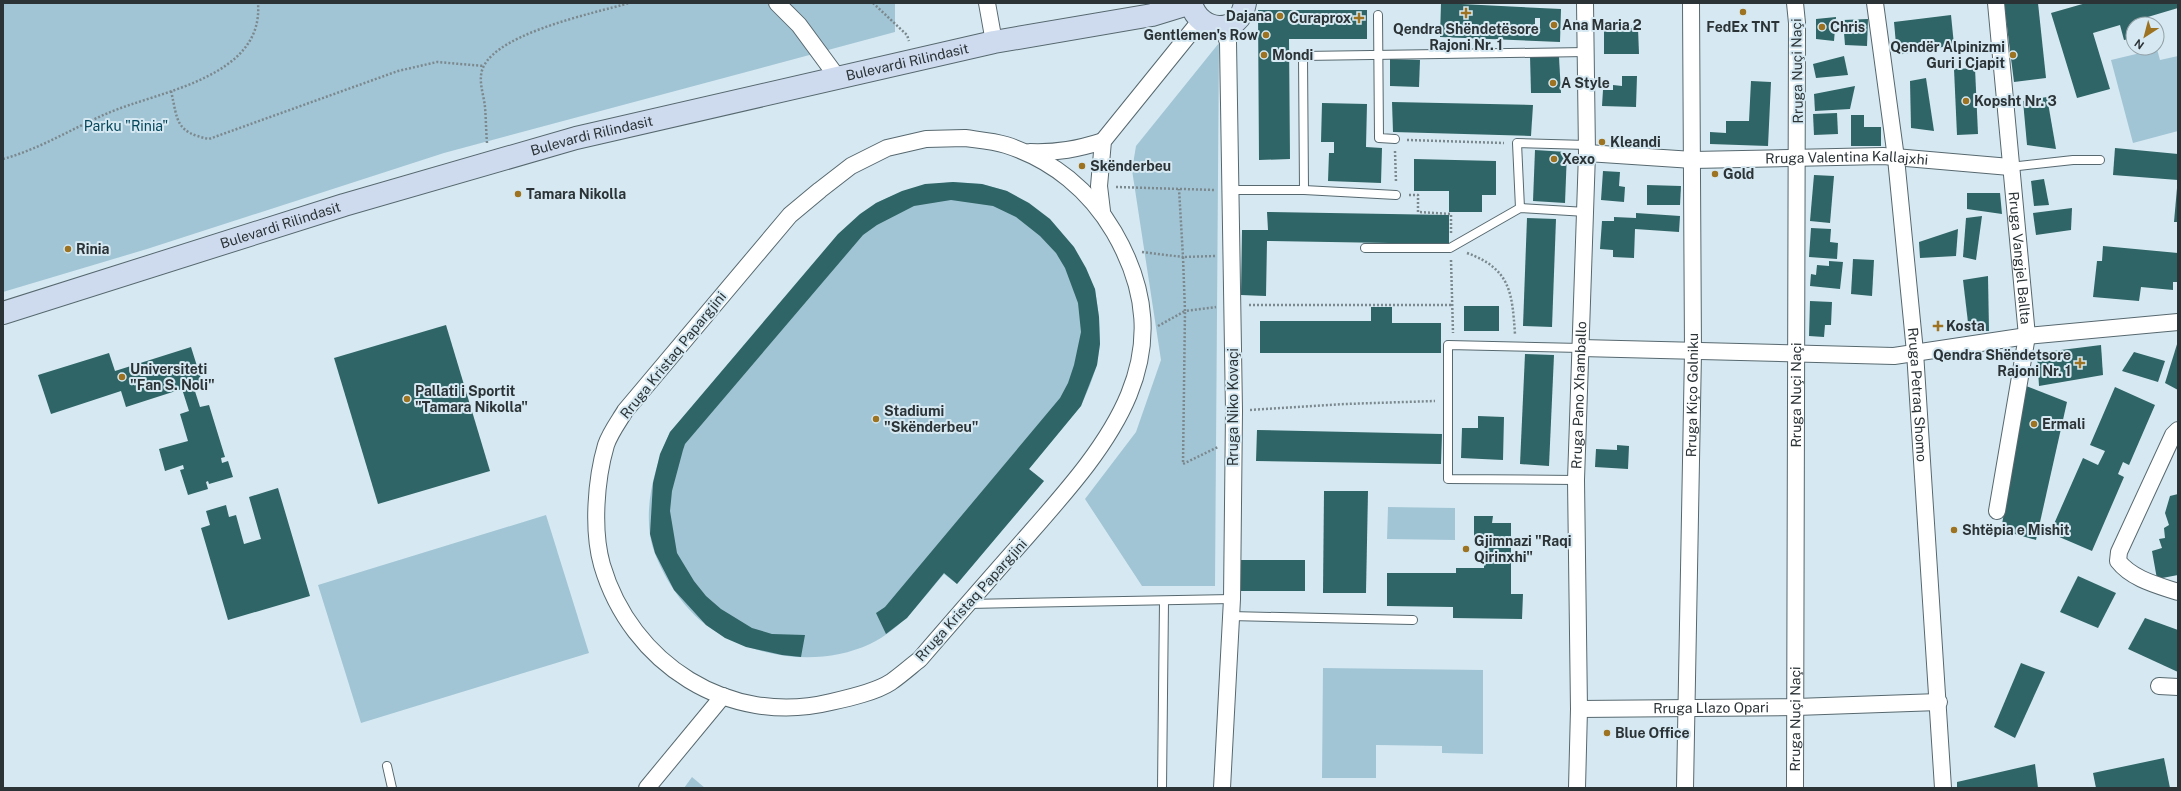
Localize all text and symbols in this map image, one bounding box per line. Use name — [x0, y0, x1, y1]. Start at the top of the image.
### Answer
marker: Qendra Shëndetësore Rajoni Nr. 1 — [1460, 7, 1472, 19]
marker: FedEx TNT — [1738, 7, 1748, 17]
place label: Dajana — [1226, 8, 1272, 24]
place label: Curaprox — [1289, 10, 1351, 26]
marker: Dajana — [1275, 11, 1285, 21]
marker: Curaprox — [1354, 13, 1364, 23]
north arrow — [2125, 16, 2165, 56]
place label: Ana Maria 2 — [1562, 17, 1642, 33]
street label: Rruga Nuçi Naçi — [1788, 18, 1806, 124]
place label: FedEx TNT — [1706, 19, 1780, 35]
place label: Chris — [1830, 19, 1865, 35]
marker: Ana Maria 2 — [1549, 20, 1559, 30]
place label: Qendra Shëndetësore Rajoni Nr. 1 — [1393, 21, 1539, 53]
marker: Chris — [1817, 22, 1827, 32]
place label: Gentlemen's Row — [1143, 27, 1258, 43]
marker: Gentlemen's Row — [1261, 30, 1271, 40]
text: N — [2132, 37, 2146, 51]
place label: Qendër Alpinizmi Guri i Cjapit — [1890, 39, 2005, 71]
street label: Bulevardi Rilindasit — [844, 40, 970, 84]
place label: Mondi — [1272, 47, 1313, 63]
marker: Mondi — [1259, 50, 1269, 60]
marker: Qendër Alpinizmi Guri i Cjapit — [2008, 50, 2018, 60]
place label: A Style — [1561, 75, 1610, 91]
marker: A Style — [1548, 78, 1558, 88]
place label: Kopsht Nr. 3 — [1974, 93, 2057, 109]
marker: Kopsht Nr. 3 — [1961, 96, 1971, 106]
street label: Bulevardi Rilindasit — [529, 113, 654, 159]
park label: Parku "Rinia" — [84, 118, 168, 134]
place label: Kleandi — [1610, 134, 1661, 150]
marker: Kleandi — [1597, 137, 1607, 147]
street label: Rruga Valentina Kallajxhi — [1765, 148, 1929, 168]
place label: Xexo — [1562, 151, 1595, 167]
marker: Xexo — [1549, 154, 1559, 164]
place label: Skënderbeu — [1090, 158, 1171, 174]
marker: Skënderbeu — [1077, 161, 1087, 171]
place label: Gold — [1723, 166, 1754, 182]
marker: Gold — [1710, 169, 1720, 179]
place label: Tamara Nikolla — [526, 186, 626, 202]
marker: Tamara Nikolla — [513, 189, 523, 199]
street label: Rruga Vangjel Ballta — [2006, 191, 2034, 325]
street label: Bulevardi Rilindasit — [218, 199, 343, 252]
place label: Rinia — [76, 241, 110, 257]
marker: Rinia — [63, 244, 73, 254]
street label: Rruga Kristaq Papargjini — [617, 288, 729, 422]
place label: Kosta — [1946, 318, 1985, 334]
street label: Rruga Pano Xhamballo — [1568, 321, 1589, 469]
marker: Kosta — [1933, 321, 1943, 331]
street label: Rruga Petraq Shomo — [1905, 327, 1930, 462]
street label: Rruga Kiço Golniku — [1683, 333, 1701, 457]
street label: Rruga Nuçi Naçi — [1788, 342, 1804, 448]
place label: Qendra Shëndetsore Rajoni Nr. 1 — [1933, 347, 2071, 379]
street label: Rruga Niko Kovaçi — [1225, 348, 1241, 466]
marker: Qendra Shëndetsore Rajoni Nr. 1 — [2074, 357, 2086, 369]
place label: Universiteti "Fan S. Noli" — [130, 361, 215, 393]
marker: Universiteti "Fan S. Noli" — [117, 372, 127, 382]
place label: Pallati i Sportit "Tamara Nikolla" — [415, 383, 528, 415]
marker: Pallati i Sportit "Tamara Nikolla" — [402, 394, 412, 404]
place label: Stadiumi "Skënderbeu" — [884, 403, 978, 435]
marker: Stadiumi "Skënderbeu" — [871, 414, 881, 424]
place label: Ermali — [2042, 416, 2085, 432]
marker: Ermali — [2029, 419, 2039, 429]
place label: Shtëpia e Mishit — [1962, 522, 2070, 538]
marker: Shtëpia e Mishit — [1949, 525, 1959, 535]
place label: Gjimnazi "Raqi Qirinxhi" — [1474, 533, 1572, 565]
street label: Rruga Kristaq Papargjini — [912, 536, 1030, 664]
marker: Gjimnazi "Raqi Qirinxhi" — [1461, 544, 1471, 554]
street label: Rruga Nuçi Naçi — [1787, 666, 1803, 772]
street label: Rruga Llazo Opari — [1653, 699, 1769, 716]
place label: Blue Office — [1615, 725, 1690, 741]
marker: Blue Office — [1602, 728, 1612, 738]

